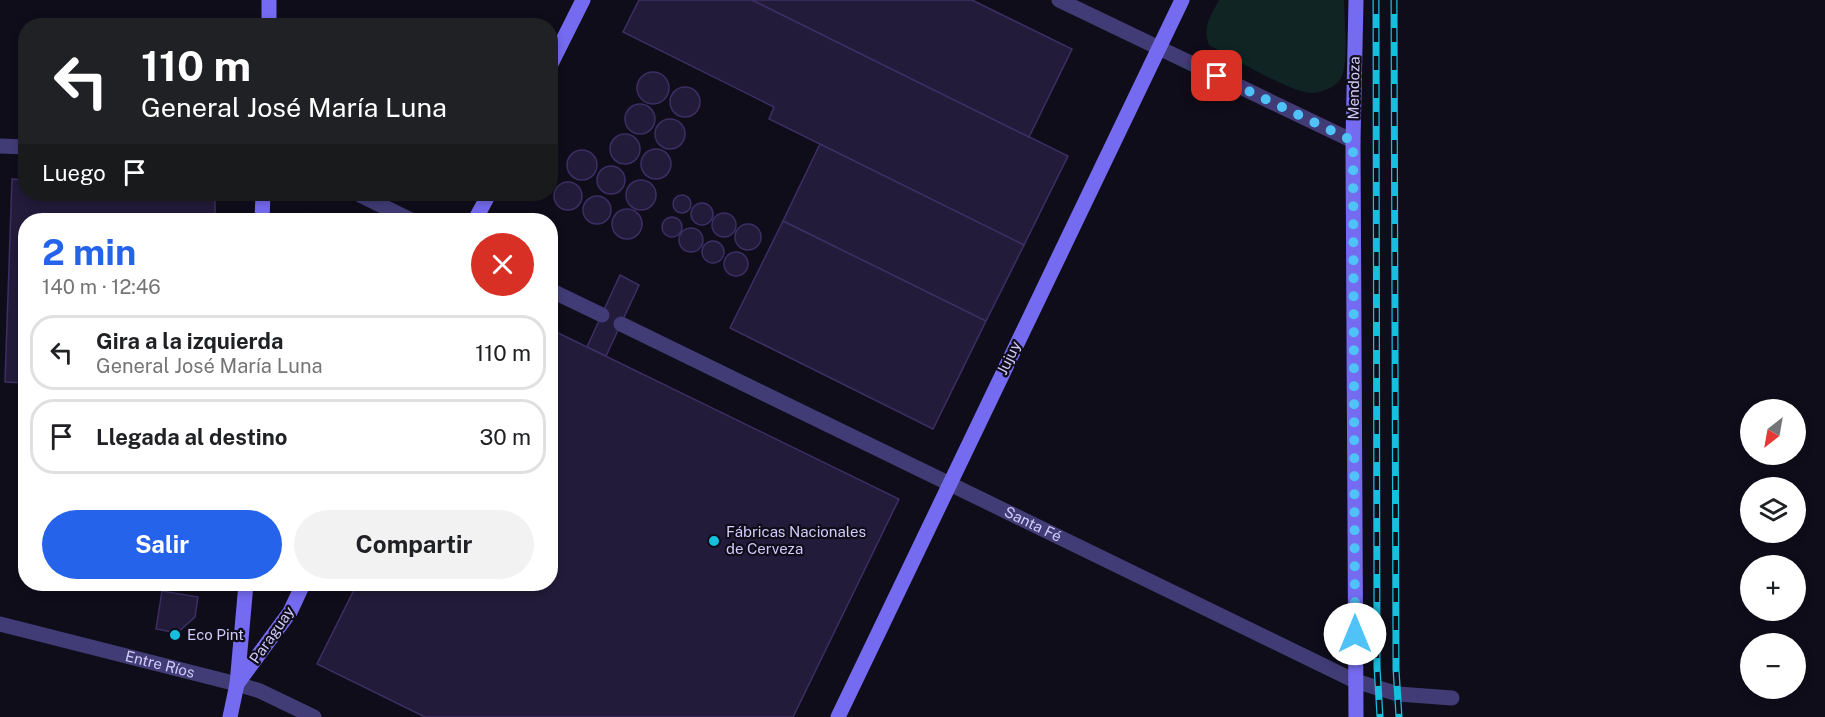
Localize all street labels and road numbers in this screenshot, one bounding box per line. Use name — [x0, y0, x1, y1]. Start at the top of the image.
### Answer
street label: Mendoza — [1344, 56, 1363, 120]
street label: Jujuy — [993, 338, 1024, 377]
street label: Santa Fé — [1002, 503, 1064, 545]
street label: Paraguay — [246, 603, 297, 666]
street label: Entre Ríos — [124, 647, 197, 681]

